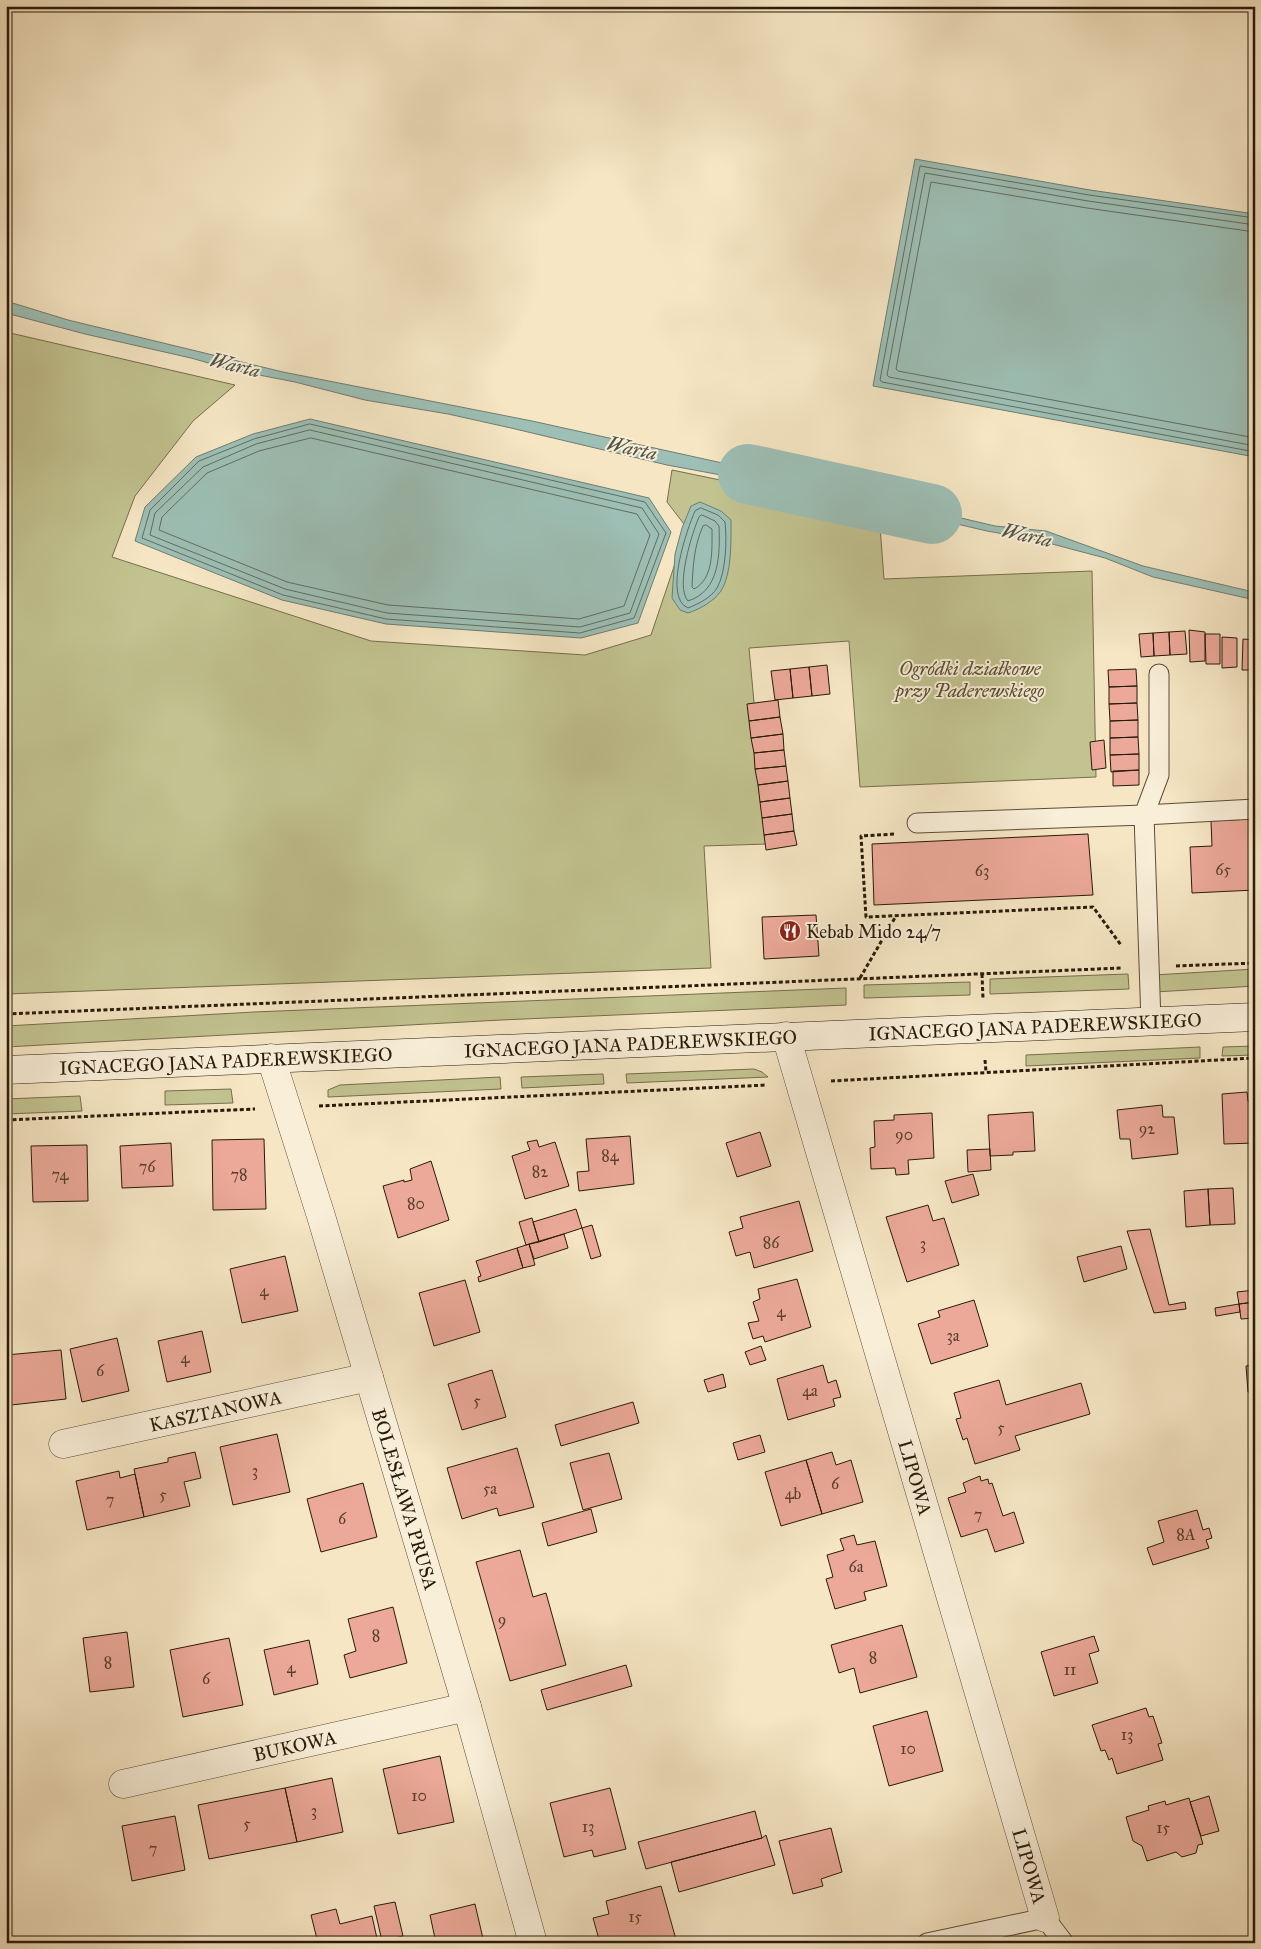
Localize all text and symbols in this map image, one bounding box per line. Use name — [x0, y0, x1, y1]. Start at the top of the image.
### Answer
water label: Warta — [208, 348, 262, 382]
water label: Warta — [605, 431, 659, 465]
water label: Warta — [1000, 518, 1054, 552]
park label: Ogródki działkowe przy Paderewskiego — [892, 657, 1045, 703]
house number: 65 — [1215, 860, 1231, 879]
house number: 63 — [975, 861, 989, 880]
restaurant icon: Kebab Mido 24/7 — [778, 919, 802, 943]
place label: Kebab Mido 24/7 — [806, 920, 941, 943]
street label: IGNACEGO JANA PADEREWSKIEGO — [868, 1008, 1202, 1045]
street label: IGNACEGO JANA PADEREWSKIEGO — [463, 1025, 797, 1063]
street label: IGNACEGO JANA PADEREWSKIEGO — [59, 1043, 393, 1080]
house number: 92 — [1139, 1119, 1155, 1138]
house number: 90 — [895, 1125, 913, 1144]
house number: 84 — [601, 1146, 620, 1165]
house number: 76 — [139, 1157, 156, 1176]
house number: 82 — [532, 1162, 548, 1181]
house number: 74 — [51, 1165, 70, 1184]
house number: 78 — [230, 1165, 248, 1184]
house number: 80 — [407, 1194, 425, 1213]
house number: 86 — [763, 1233, 780, 1252]
house number: 3 — [920, 1234, 926, 1253]
house number: 4 — [260, 1281, 270, 1300]
house number: 4 — [777, 1302, 787, 1321]
house number: 3a — [946, 1326, 960, 1345]
house number: 4 — [181, 1348, 191, 1367]
house number: 6 — [96, 1361, 105, 1380]
house number: 4a — [802, 1381, 818, 1400]
street label: KASZTANOWA — [147, 1385, 284, 1437]
house number: 5 — [473, 1391, 481, 1410]
street label: BOLESŁAWA PRUSA — [367, 1406, 443, 1593]
house number: 5 — [997, 1418, 1005, 1437]
street label: LIPOWA — [893, 1437, 937, 1518]
house number: 3 — [252, 1461, 258, 1480]
house number: 6 — [831, 1474, 840, 1493]
house number: 5a — [483, 1479, 497, 1498]
house number: 4b — [785, 1484, 802, 1503]
house number: 5 — [159, 1485, 167, 1504]
house number: 7 — [106, 1490, 114, 1509]
house number: 7 — [974, 1505, 982, 1524]
house number: 6 — [338, 1509, 347, 1528]
house number: 8A — [1176, 1525, 1196, 1544]
house number: 6a — [849, 1557, 864, 1576]
house number: 9 — [498, 1610, 506, 1629]
house number: 8 — [372, 1626, 380, 1645]
house number: 8 — [869, 1648, 877, 1667]
house number: 8 — [104, 1653, 112, 1672]
house number: 4 — [287, 1658, 297, 1677]
house number: 11 — [1064, 1660, 1076, 1679]
house number: 6 — [202, 1669, 211, 1688]
house number: 13 — [1121, 1725, 1133, 1744]
street label: BUKOWA — [251, 1726, 339, 1766]
house number: 10 — [900, 1739, 916, 1758]
house number: 10 — [411, 1786, 427, 1805]
house number: 3 — [311, 1801, 317, 1820]
house number: 5 — [243, 1814, 251, 1833]
house number: 13 — [582, 1817, 594, 1836]
house number: 15 — [1156, 1818, 1170, 1837]
street label: LIPOWA — [1007, 1826, 1051, 1907]
house number: 7 — [149, 1839, 157, 1858]
house number: 15 — [628, 1907, 642, 1926]

